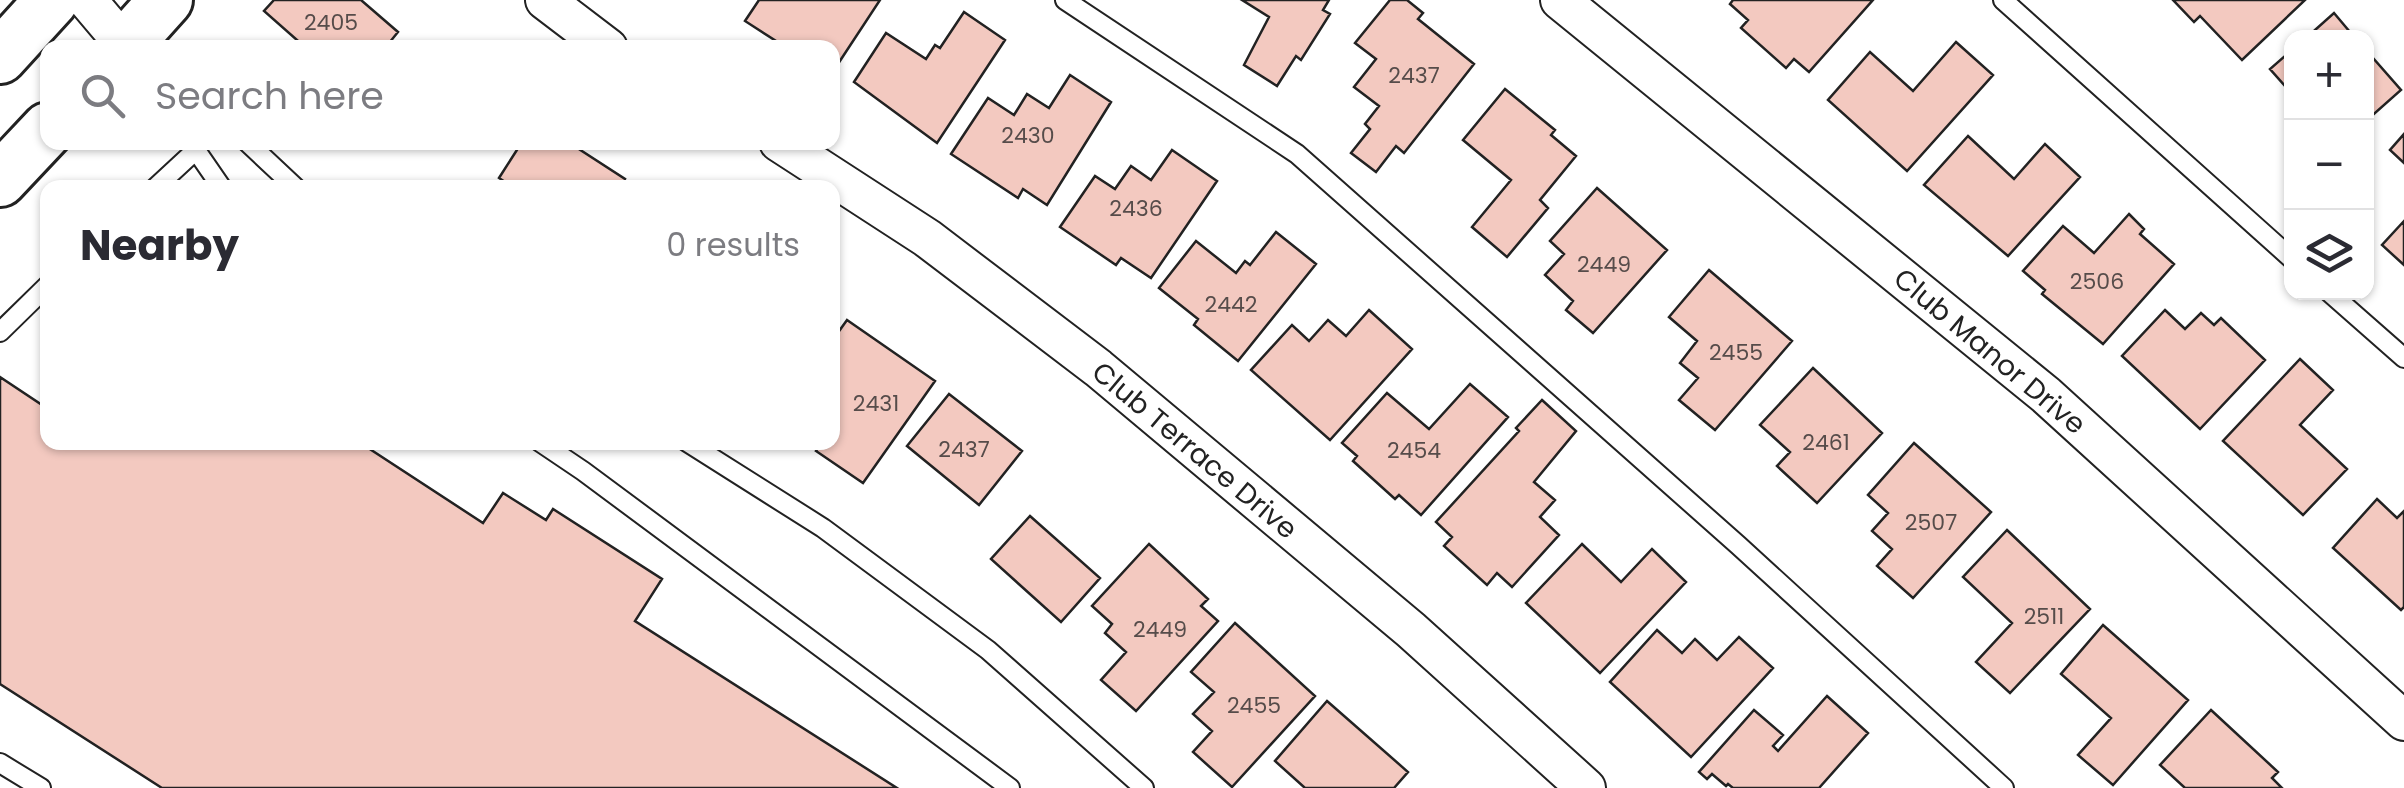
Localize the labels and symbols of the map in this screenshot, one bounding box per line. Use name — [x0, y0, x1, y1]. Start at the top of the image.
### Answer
house number: 2405 — [304, 7, 358, 38]
house number: 2437 — [1388, 60, 1440, 91]
house number: 2430 — [1001, 120, 1055, 151]
house number: 2436 — [1109, 193, 1163, 224]
house number: 2449 — [1577, 249, 1631, 280]
street label: Club Manor Drive — [1885, 259, 2094, 443]
house number: 2506 — [2070, 266, 2124, 297]
house number: 2442 — [1205, 289, 1257, 320]
house number: 2455 — [1709, 337, 1763, 368]
street label: Club Terrace Drive — [1084, 353, 1306, 548]
house number: 2431 — [853, 388, 899, 419]
house number: 2461 — [1802, 427, 1850, 458]
house number: 2437 — [938, 434, 990, 465]
house number: 2454 — [1387, 435, 1441, 466]
house number: 2507 — [1905, 507, 1957, 538]
house number: 2511 — [2024, 601, 2064, 632]
house number: 2449 — [1133, 614, 1187, 645]
house number: 2455 — [1227, 690, 1281, 721]

